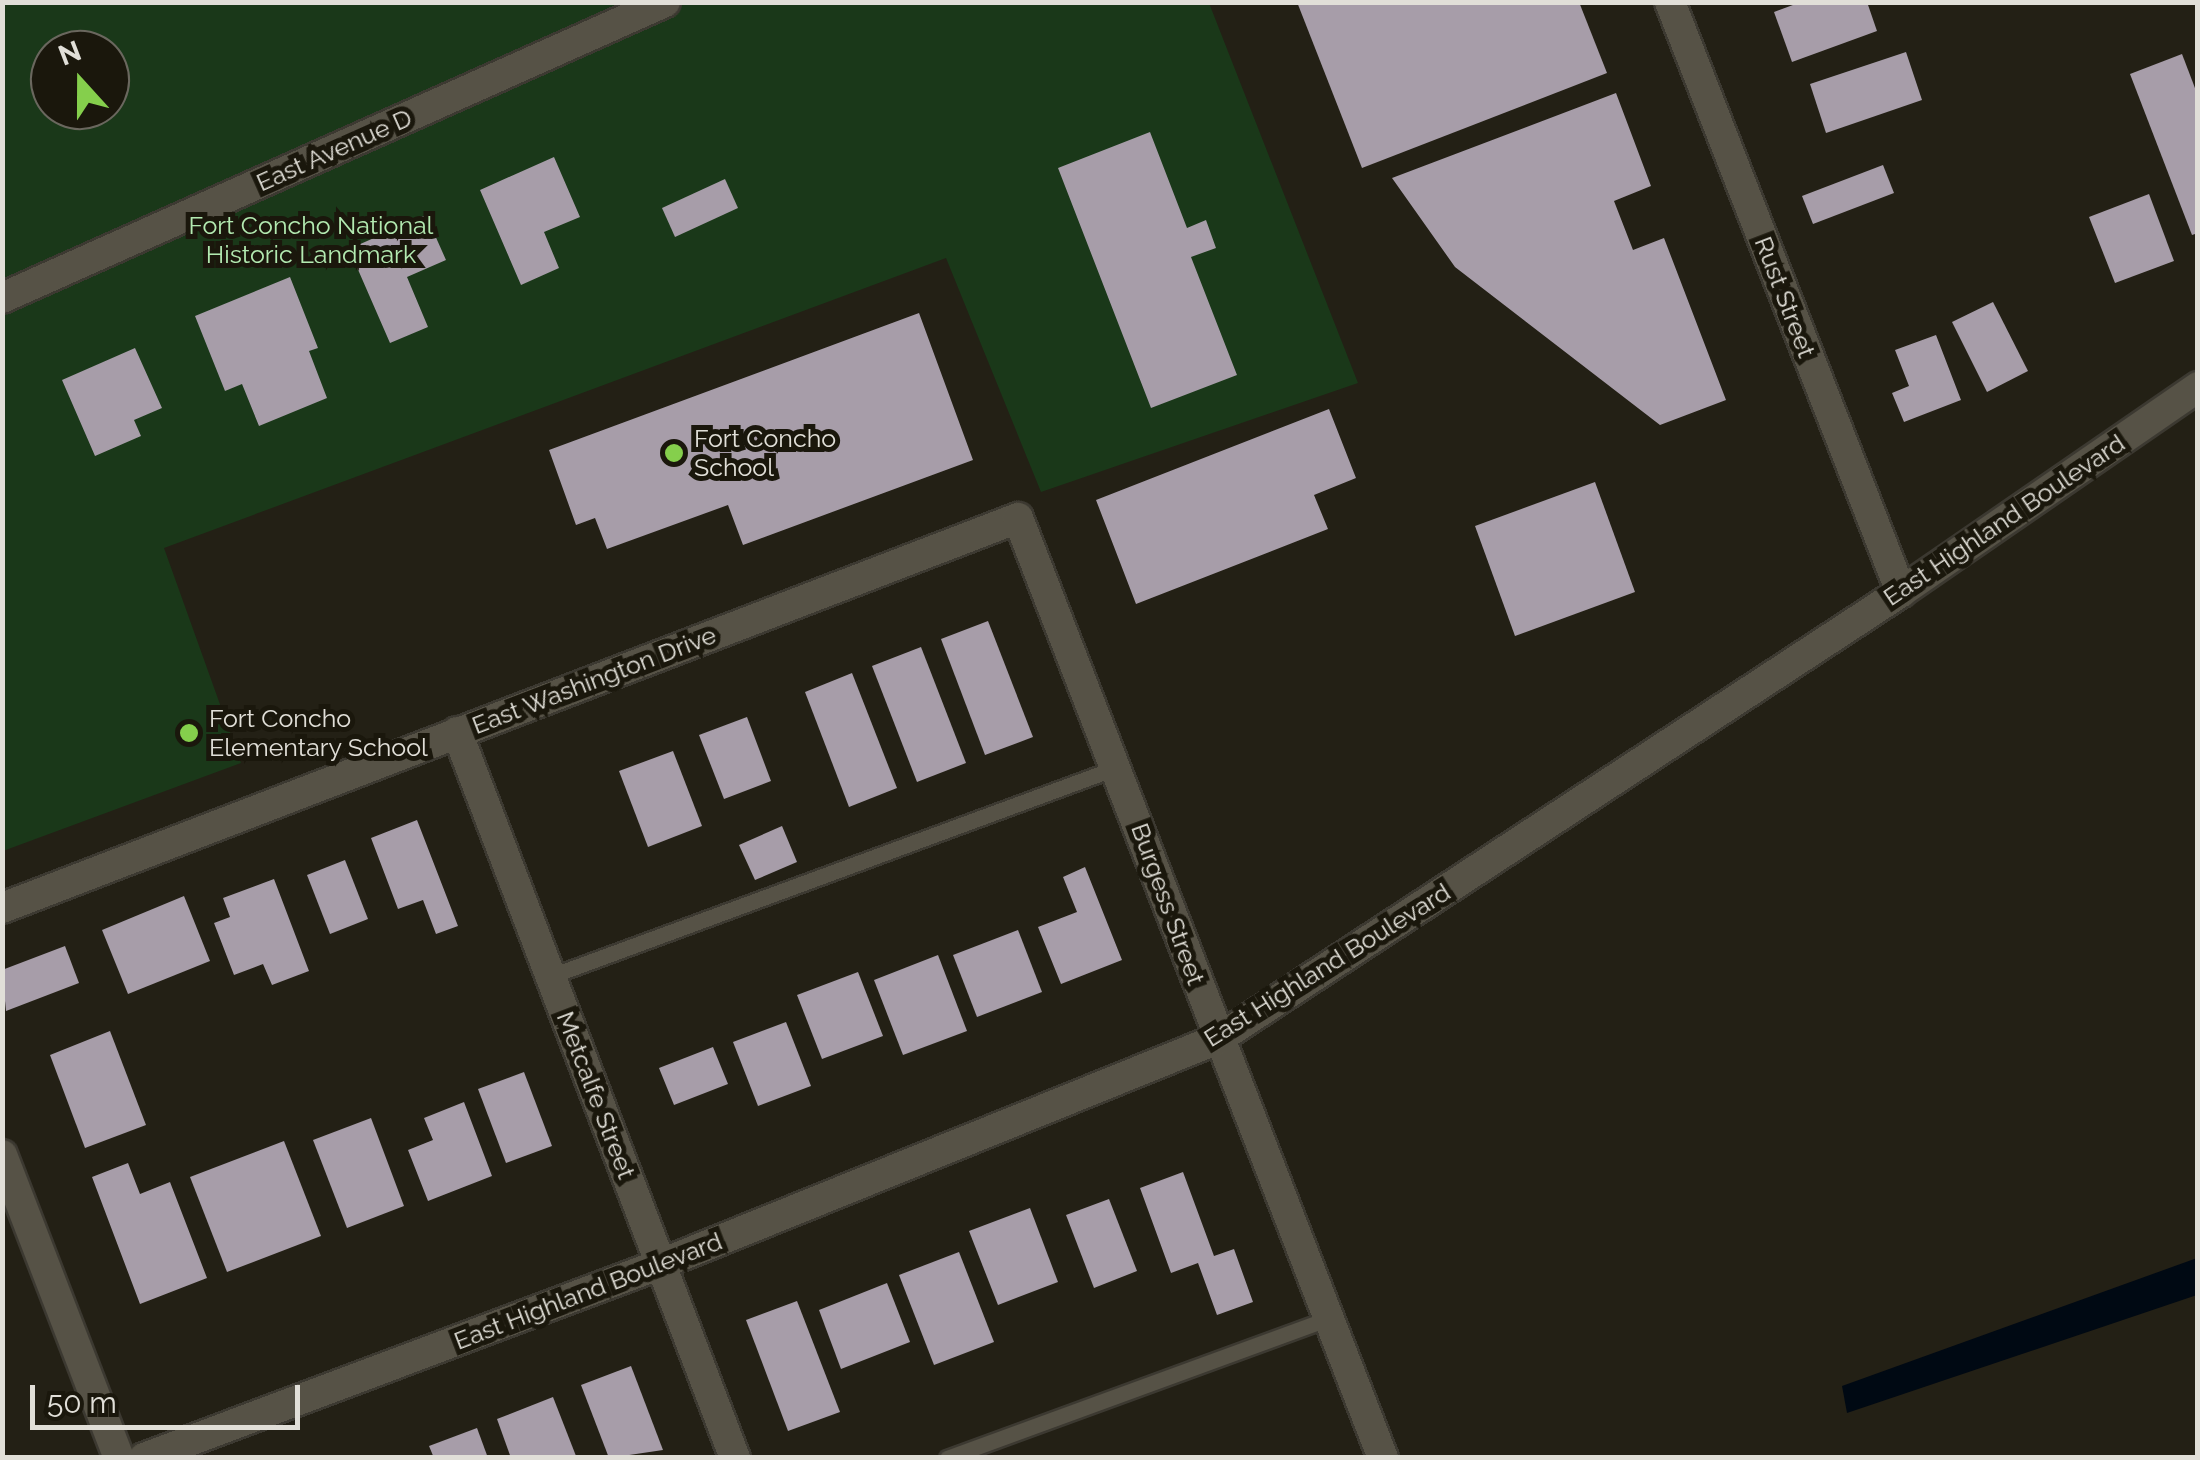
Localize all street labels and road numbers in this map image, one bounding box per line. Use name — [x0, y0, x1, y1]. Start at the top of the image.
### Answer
street label: East Avenue D — [251, 102, 417, 198]
street label: Rust Street — [1748, 232, 1822, 362]
street label: East Highland Boulevard — [1878, 428, 2130, 612]
street label: East Washington Drive — [467, 619, 721, 741]
street label: Burgess Street — [1125, 819, 1211, 989]
street label: East Highland Boulevard — [1198, 877, 1456, 1053]
street label: Metcalfe Street — [550, 1007, 642, 1183]
street label: East Highland Boulevard — [450, 1226, 726, 1356]

